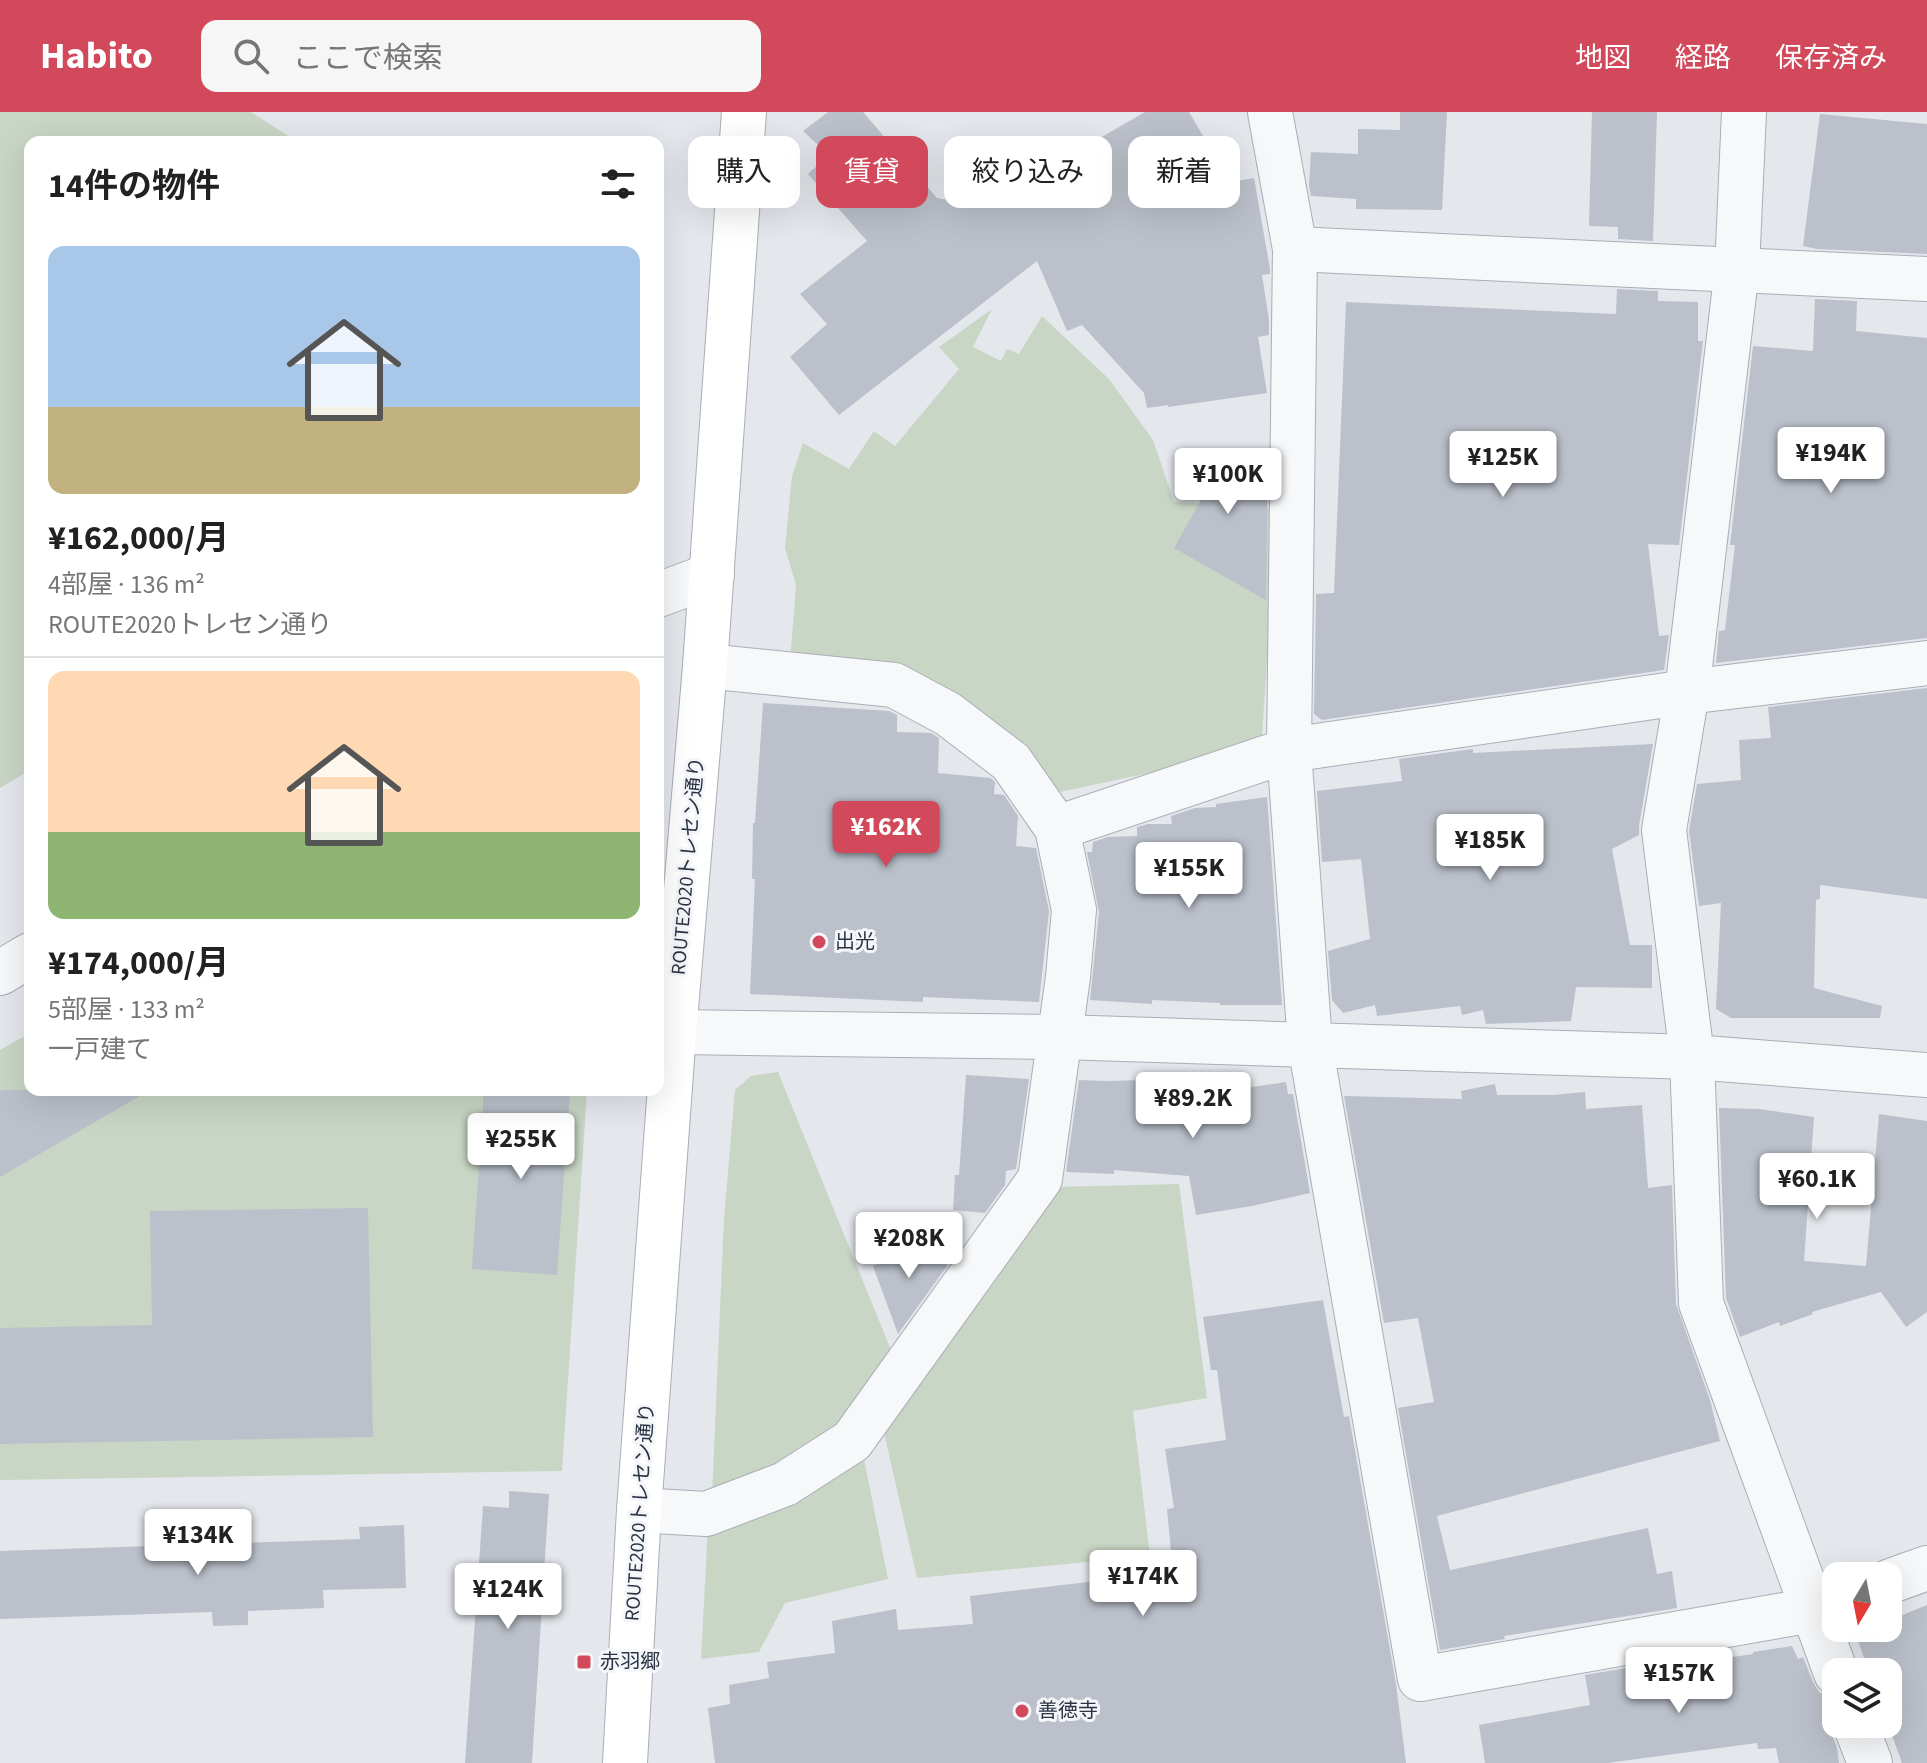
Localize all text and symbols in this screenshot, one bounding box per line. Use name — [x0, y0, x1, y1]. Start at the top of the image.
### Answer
search box — [201, 20, 761, 92]
text: Habito — [40, 29, 153, 83]
icon: search — [229, 34, 273, 78]
text: ここで検索 — [293, 37, 443, 80]
text: 地図 — [1575, 38, 1631, 78]
text: 経路 — [1675, 38, 1731, 78]
text: 保存済み — [1775, 38, 1887, 78]
chip: 購入 — [688, 136, 800, 208]
chip: 賃貸 — [816, 136, 928, 208]
chip: 絞り込み — [944, 136, 1112, 208]
chip: 新着 — [1128, 136, 1240, 208]
text: 14件の物件 — [48, 162, 220, 211]
icon: filters — [596, 162, 640, 206]
icon: home — [272, 298, 416, 442]
pin: ¥194K — [1775, 427, 1887, 495]
pin: ¥125K — [1447, 431, 1559, 499]
text: ¥194K — [1796, 434, 1866, 471]
text: ¥125K — [1468, 438, 1538, 475]
pin: ¥100K — [1172, 448, 1284, 516]
text: ¥100K — [1193, 455, 1263, 492]
text: ¥162,000/月 — [48, 514, 229, 563]
text: 4部屋 · 136 m² — [48, 566, 205, 603]
text: ROUTE2020トレセン通り — [48, 606, 332, 643]
icon: home — [272, 723, 416, 867]
street label: ROUTE2020トレセン通り — [665, 756, 711, 976]
pin: ¥162K — [830, 801, 942, 869]
text: ¥162K — [851, 808, 921, 845]
pin: ¥185K — [1434, 814, 1546, 882]
text: ¥185K — [1455, 821, 1525, 858]
pin: ¥155K — [1133, 842, 1245, 910]
text: ¥155K — [1154, 849, 1224, 886]
place label: 出光 — [835, 928, 875, 956]
marker: 出光 — [810, 933, 828, 951]
text: ¥174,000/月 — [48, 939, 229, 988]
text: 5部屋 · 133 m² — [48, 991, 205, 1028]
text: 一戸建て — [48, 1031, 152, 1068]
pin: ¥89.2K — [1128, 1072, 1258, 1140]
text: ¥89.2K — [1154, 1079, 1232, 1116]
pin: ¥255K — [465, 1113, 577, 1181]
text: ¥255K — [486, 1120, 556, 1157]
pin: ¥60.1K — [1752, 1153, 1882, 1221]
text: ¥60.1K — [1778, 1160, 1856, 1197]
pin: ¥208K — [853, 1212, 965, 1280]
text: ¥208K — [874, 1219, 944, 1256]
street label: ROUTE2020トレセン通り — [618, 1402, 662, 1622]
pin: ¥134K — [142, 1509, 254, 1577]
text: ¥134K — [163, 1516, 233, 1553]
pin: ¥174K — [1087, 1550, 1199, 1618]
text: ¥174K — [1108, 1557, 1178, 1594]
north arrow — [1822, 1562, 1902, 1642]
map controls — [1822, 1562, 1902, 1738]
pin: ¥124K — [452, 1563, 564, 1631]
text: ¥124K — [473, 1570, 543, 1607]
pin: ¥157K — [1623, 1647, 1735, 1715]
place label: 赤羽郷 — [600, 1648, 660, 1676]
marker: 赤羽郷 — [575, 1653, 593, 1671]
text: ¥157K — [1644, 1654, 1714, 1691]
button: layers — [1822, 1658, 1902, 1738]
place label: 善徳寺 — [1038, 1697, 1098, 1725]
marker: 善徳寺 — [1013, 1702, 1031, 1720]

